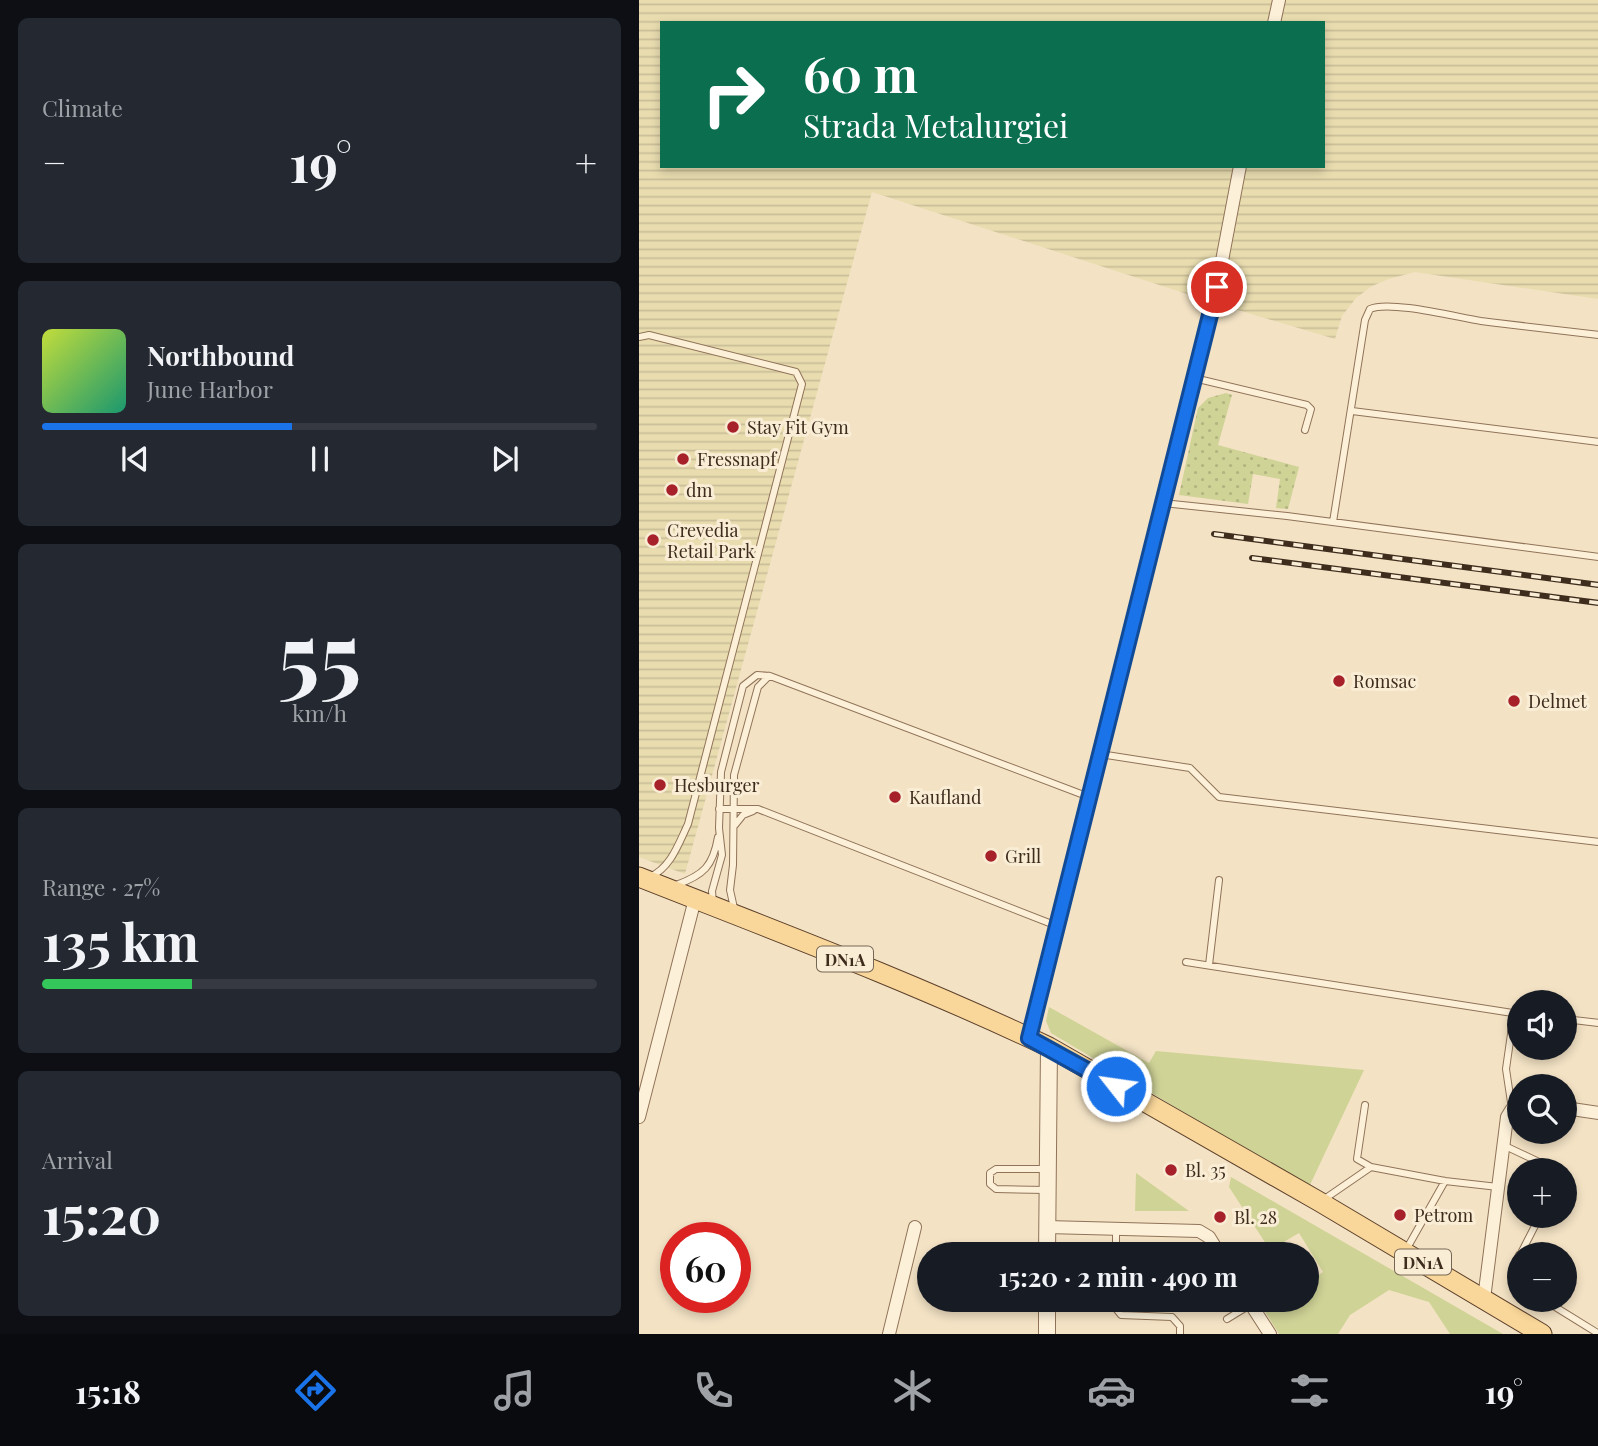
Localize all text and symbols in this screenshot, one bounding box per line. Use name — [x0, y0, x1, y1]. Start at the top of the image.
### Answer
text: 60 m — [803, 40, 918, 105]
icon: right — [688, 49, 779, 140]
text: Climate — [42, 92, 123, 123]
text: Strada Metalurgiei — [803, 103, 1068, 146]
text: 19° — [289, 127, 352, 196]
text: − — [42, 136, 67, 187]
text: + — [575, 136, 597, 187]
pin — [1187, 257, 1247, 317]
icon: arrive — [1198, 268, 1236, 306]
text: Northbound — [147, 338, 294, 373]
text: June Harbor — [147, 373, 273, 404]
place label: Stay Fit Gym — [747, 415, 849, 439]
marker: Stay Fit Gym — [725, 419, 741, 435]
icon: previous — [116, 440, 154, 478]
icon: pause — [301, 440, 339, 478]
icon: next — [486, 440, 524, 478]
place label: Fressnapf — [697, 447, 778, 471]
marker: Fressnapf — [675, 451, 691, 467]
place label: dm — [686, 478, 712, 502]
marker: dm — [664, 482, 680, 498]
place label: Crevedia Retail Park — [667, 518, 755, 563]
marker: Crevedia Retail Park — [645, 532, 661, 548]
text: 55 — [278, 591, 361, 712]
place label: Romsac — [1353, 669, 1417, 693]
marker: Romsac — [1331, 673, 1347, 689]
place label: Delmet — [1528, 689, 1587, 713]
marker: Delmet — [1506, 693, 1522, 709]
text: km/h — [292, 697, 347, 728]
place label: Hesburger — [674, 773, 760, 797]
marker: Hesburger — [652, 777, 668, 793]
place label: Kaufland — [909, 785, 982, 809]
marker: Kaufland — [887, 789, 903, 805]
place label: Grill — [1005, 844, 1041, 868]
marker: Grill — [983, 848, 999, 864]
text: Range · 27% — [42, 871, 160, 902]
text: 135 km — [42, 906, 199, 975]
road number: DN1A — [817, 946, 873, 972]
map controls — [1507, 990, 1577, 1312]
button: sound — [1507, 990, 1577, 1060]
position arrow — [1079, 1049, 1153, 1123]
button: search — [1507, 1074, 1577, 1144]
text: Arrival — [42, 1144, 113, 1175]
place label: Bl. 35 — [1185, 1158, 1226, 1182]
button: + — [1507, 1158, 1577, 1228]
marker: Bl. 35 — [1163, 1162, 1179, 1178]
text: 15:20 — [42, 1179, 161, 1248]
place label: Petrom — [1414, 1203, 1473, 1227]
place label: Bl. 28 — [1234, 1205, 1277, 1229]
marker: Petrom — [1392, 1207, 1408, 1223]
marker: Bl. 28 — [1212, 1209, 1228, 1225]
speed limit sign: 60 — [660, 1222, 751, 1313]
button: − — [1507, 1242, 1577, 1312]
road number: DN1A — [1395, 1250, 1451, 1274]
text: 15:20 · 2 min · 490 m — [999, 1259, 1237, 1294]
icon: directions — [291, 1366, 340, 1415]
icon: music — [490, 1366, 539, 1415]
icon: phone — [689, 1366, 738, 1415]
icon: climate — [888, 1366, 937, 1415]
icon: car — [1087, 1366, 1136, 1415]
icon: filters — [1285, 1366, 1334, 1415]
text: 15:18 — [75, 1369, 141, 1412]
text: 19° — [1484, 1369, 1523, 1412]

